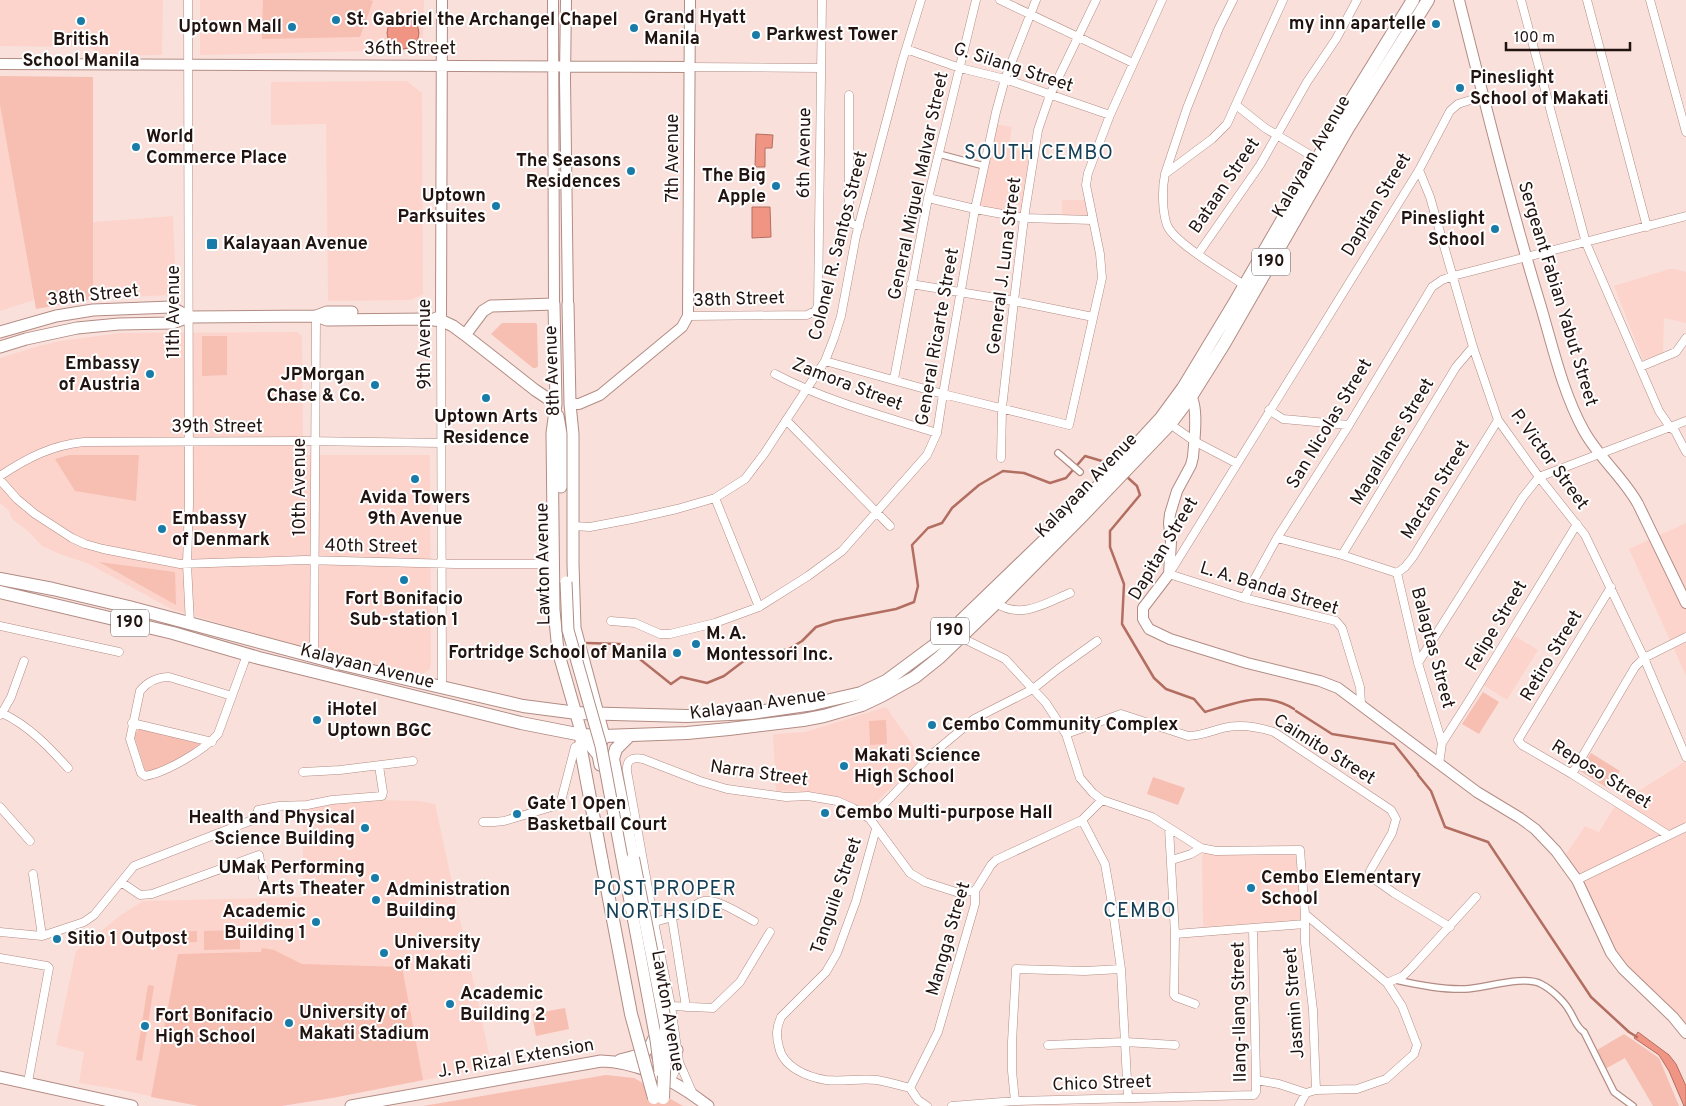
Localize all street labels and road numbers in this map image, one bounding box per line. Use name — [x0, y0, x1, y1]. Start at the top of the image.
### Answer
street label: 36th Street — [364, 38, 456, 61]
street label: G. Silang Street — [950, 38, 1076, 98]
street label: General Miguel Malvar Street — [884, 70, 954, 302]
street label: Kalayaan Avenue — [1268, 92, 1356, 222]
street label: 6th Avenue — [793, 107, 817, 199]
street label: 7th Avenue — [662, 113, 685, 203]
street label: Bataan Street — [1184, 134, 1266, 238]
street label: Colonel R. Santos Street — [804, 149, 874, 343]
street label: Dapitan Street — [1337, 149, 1417, 261]
street label: General J. Luna Street — [983, 176, 1027, 356]
street label: Sergeant Fabian Yabut Street — [1512, 179, 1602, 409]
street label: General Ricarte Street — [911, 246, 965, 428]
road number: 190 — [1252, 248, 1290, 276]
street label: 11th Avenue — [163, 265, 186, 359]
street label: 38th Street — [46, 280, 140, 312]
street label: 38th Street — [693, 287, 785, 313]
street label: 9th Avenue — [414, 298, 437, 390]
street label: 8th Avenue — [540, 325, 566, 417]
street label: Zamora Street — [788, 353, 906, 417]
street label: San Nicolas Street — [1282, 355, 1378, 493]
street label: Magallanes Street — [1346, 374, 1440, 510]
street label: P. Victor Street — [1505, 405, 1593, 515]
street label: 39th Street — [171, 416, 263, 439]
street label: Kalayaan Avenue — [1031, 429, 1143, 543]
street label: Mactan Street — [1396, 436, 1476, 544]
street label: 10th Avenue — [289, 438, 312, 536]
street label: Dapitan Street — [1124, 493, 1204, 605]
street label: Lawton Avenue — [531, 502, 557, 626]
street label: 40th Street — [324, 535, 418, 559]
street label: L. A. Banda Street — [1197, 557, 1341, 621]
street label: Felipe Street — [1461, 577, 1533, 675]
street label: Balagtas Street — [1405, 585, 1459, 711]
street label: Retiro Street — [1516, 606, 1588, 706]
road number: 190 — [111, 610, 149, 636]
road number: 190 — [931, 618, 969, 644]
street label: Kalayaan Avenue — [298, 639, 436, 695]
street label: Kalayaan Avenue — [688, 684, 828, 726]
street label: Caimito Street — [1269, 710, 1379, 790]
street label: Reposo Street — [1547, 735, 1655, 815]
street label: Narra Street — [709, 756, 809, 792]
street label: Tanguile Street — [806, 834, 868, 958]
street label: Mangga Street — [922, 879, 976, 999]
street label: Ilang-Ilang Street — [1227, 941, 1253, 1083]
street label: Jasmin Street — [1280, 947, 1310, 1059]
street label: Lawton Avenue — [645, 949, 689, 1073]
street label: J. P. Rizal Extension — [436, 1034, 596, 1084]
street label: Chico Street — [1052, 1071, 1152, 1097]

